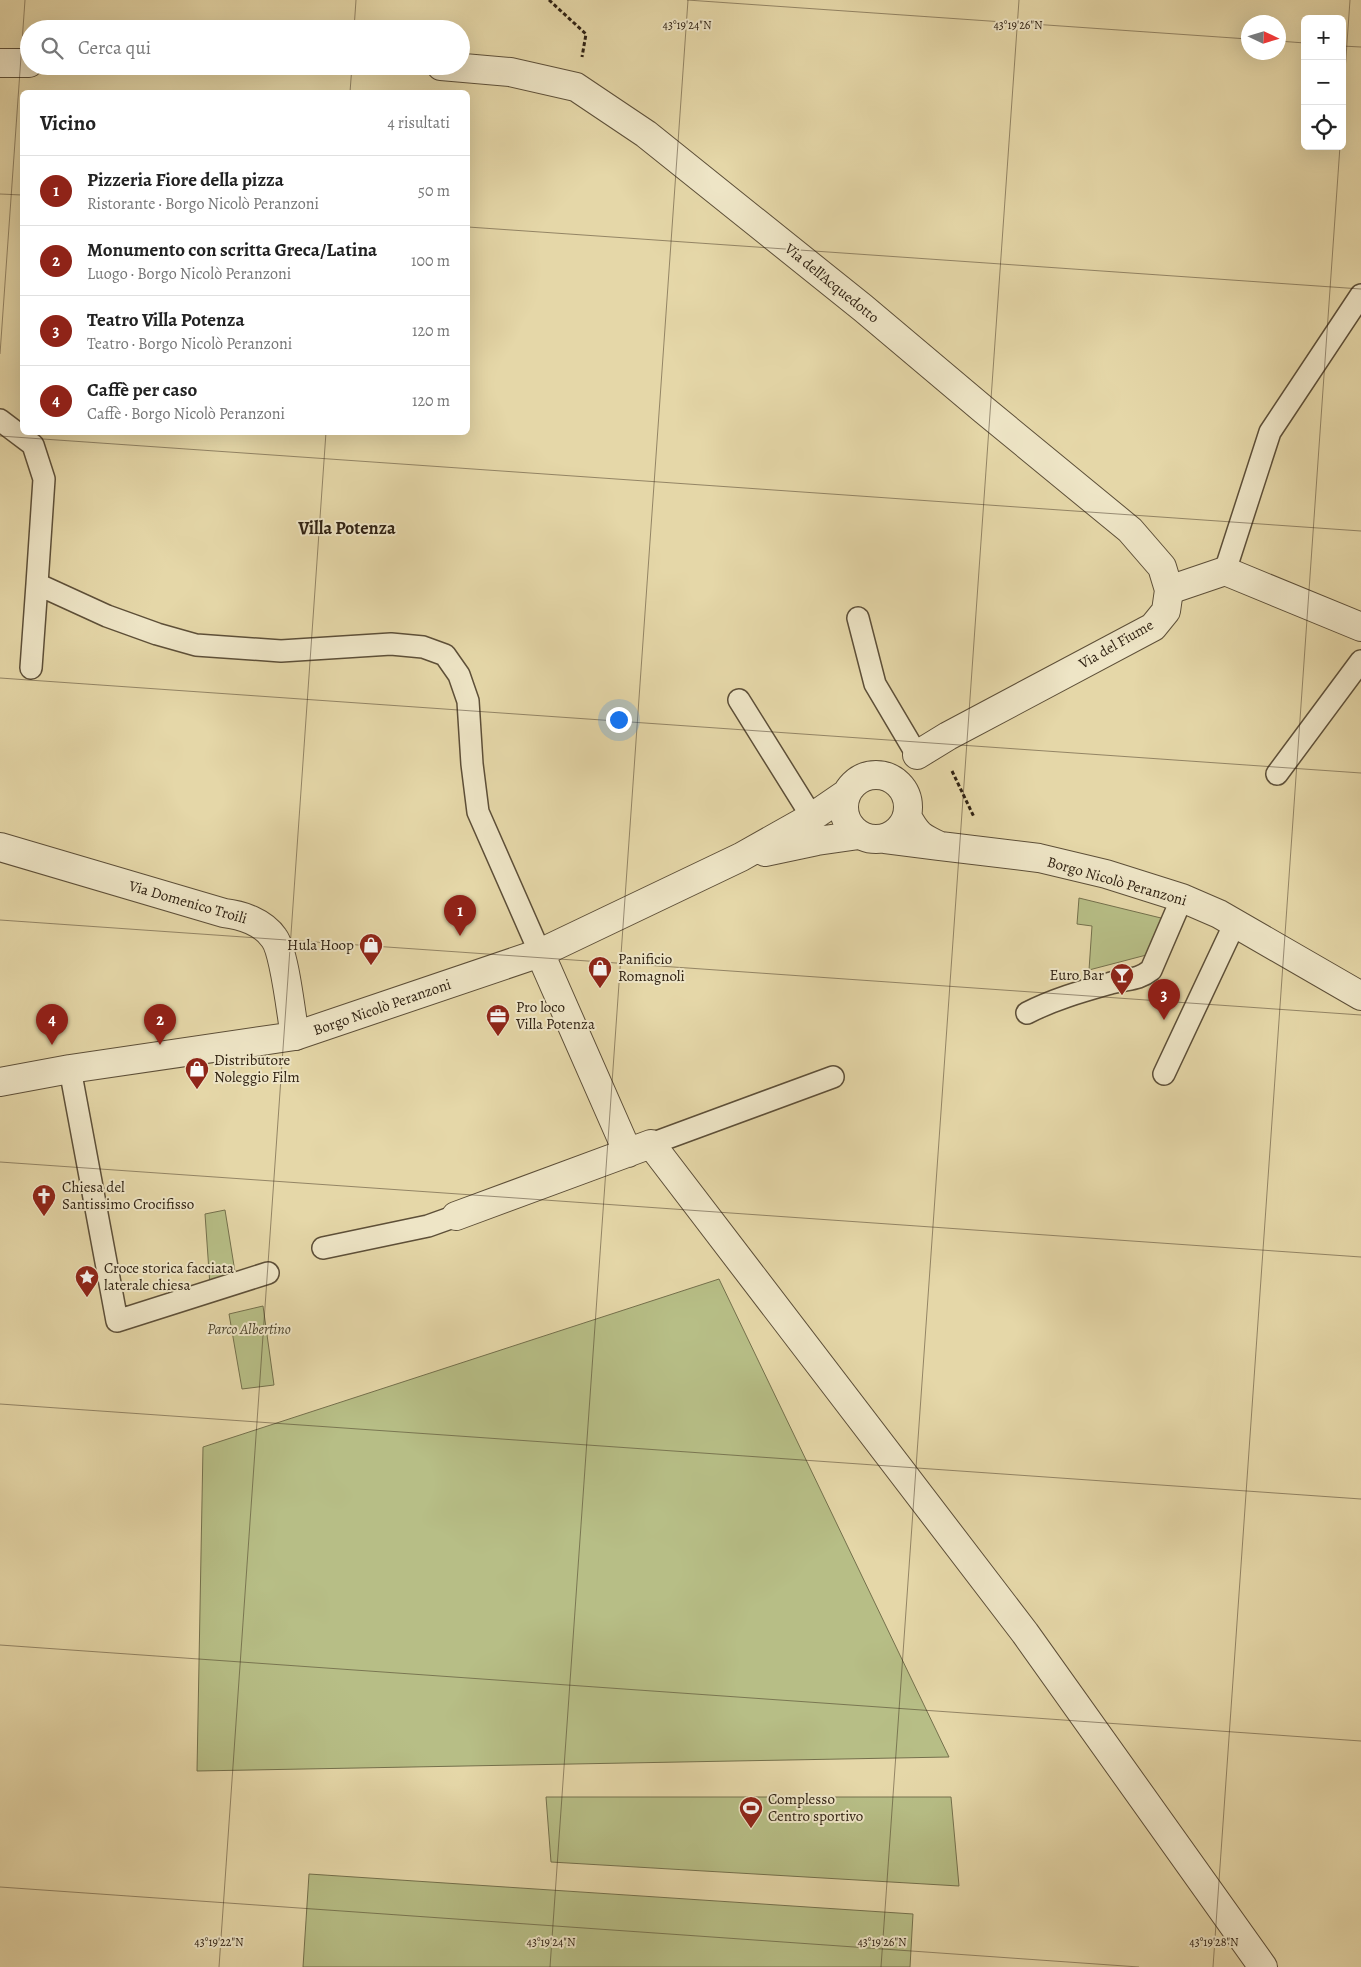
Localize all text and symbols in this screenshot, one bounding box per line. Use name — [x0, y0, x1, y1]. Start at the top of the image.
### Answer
north arrow — [1241, 15, 1286, 60]
map controls — [1301, 15, 1346, 150]
button: + — [1301, 15, 1346, 60]
text: 43°19'24"N — [662, 17, 712, 33]
text: 43°19'26"N — [993, 17, 1043, 33]
search box — [20, 20, 470, 75]
icon: search — [38, 34, 66, 62]
text: Cerca qui — [78, 35, 151, 61]
button: − — [1301, 60, 1346, 105]
button: locate — [1301, 105, 1346, 150]
text: Vicino — [40, 109, 96, 137]
text: 4 risultati — [387, 112, 450, 134]
text: Pizzeria Fiore della pizza — [87, 167, 284, 193]
text: 1 — [53, 180, 59, 202]
text: 50 m — [418, 180, 450, 202]
text: Ristorante · Borgo Nicolò Peranzoni — [87, 193, 319, 215]
text: Monumento con scritta Greca/Latina — [87, 237, 377, 263]
street label: Via dell'Acquedotto — [780, 238, 883, 327]
text: 2 — [52, 250, 60, 272]
text: 100 m — [411, 250, 450, 272]
text: Luogo · Borgo Nicolò Peranzoni — [87, 263, 291, 285]
text: Teatro Villa Potenza — [87, 307, 245, 333]
text: 3 — [53, 320, 59, 342]
text: 120 m — [412, 320, 450, 342]
text: Teatro · Borgo Nicolò Peranzoni — [87, 333, 292, 355]
text: Caffè per caso — [87, 377, 197, 403]
text: 4 — [52, 390, 60, 412]
text: 120 m — [412, 390, 450, 412]
text: Caffè · Borgo Nicolò Peranzoni — [87, 403, 285, 425]
district label: Villa Potenza — [297, 516, 396, 540]
street label: Via del Fiume — [1074, 614, 1157, 674]
your location — [606, 707, 632, 733]
street label: Borgo Nicolò Peranzoni — [1045, 851, 1189, 911]
street label: Via Domenico Troili — [126, 875, 249, 928]
pin: 1 — [444, 895, 476, 936]
shop icon: Hula Hoop — [358, 932, 384, 966]
place label: Hula Hoop — [287, 935, 354, 955]
place label: Panificio Romagnoli — [618, 949, 685, 986]
shop icon: Panificio Romagnoli — [587, 955, 613, 989]
bar icon: Euro Bar — [1109, 962, 1135, 996]
place label: Euro Bar — [1050, 965, 1104, 985]
street label: Borgo Nicolò Peranzoni — [310, 974, 454, 1040]
pin: 3 — [1148, 979, 1180, 1020]
place label: Pro loco Villa Potenza — [515, 997, 595, 1034]
office icon: Pro loco Villa Potenza — [485, 1003, 511, 1037]
pin: 4 — [36, 1004, 68, 1045]
pin: 2 — [144, 1004, 176, 1045]
place label: Distributore Noleggio Film — [214, 1050, 300, 1087]
shop icon: Distributore Noleggio Film — [184, 1056, 210, 1090]
place label: Chiesa del Santissimo Crocifisso — [62, 1177, 194, 1214]
church icon: Chiesa del Santissimo Crocifisso — [31, 1183, 57, 1217]
place label: Croce storica facciata laterale chiesa — [104, 1258, 234, 1295]
place icon: Croce storica facciata laterale chiesa — [74, 1264, 100, 1298]
park label: Parco Albertino — [207, 1319, 291, 1339]
place label: Complesso Centro sportivo — [768, 1789, 863, 1826]
sports icon: Complesso Centro sportivo — [738, 1795, 764, 1829]
text: 43°19'22"N — [194, 1934, 244, 1950]
text: 43°19'24"N — [526, 1934, 576, 1950]
text: 43°19'26"N — [857, 1934, 907, 1950]
text: 43°19'28"N — [1189, 1934, 1239, 1950]

